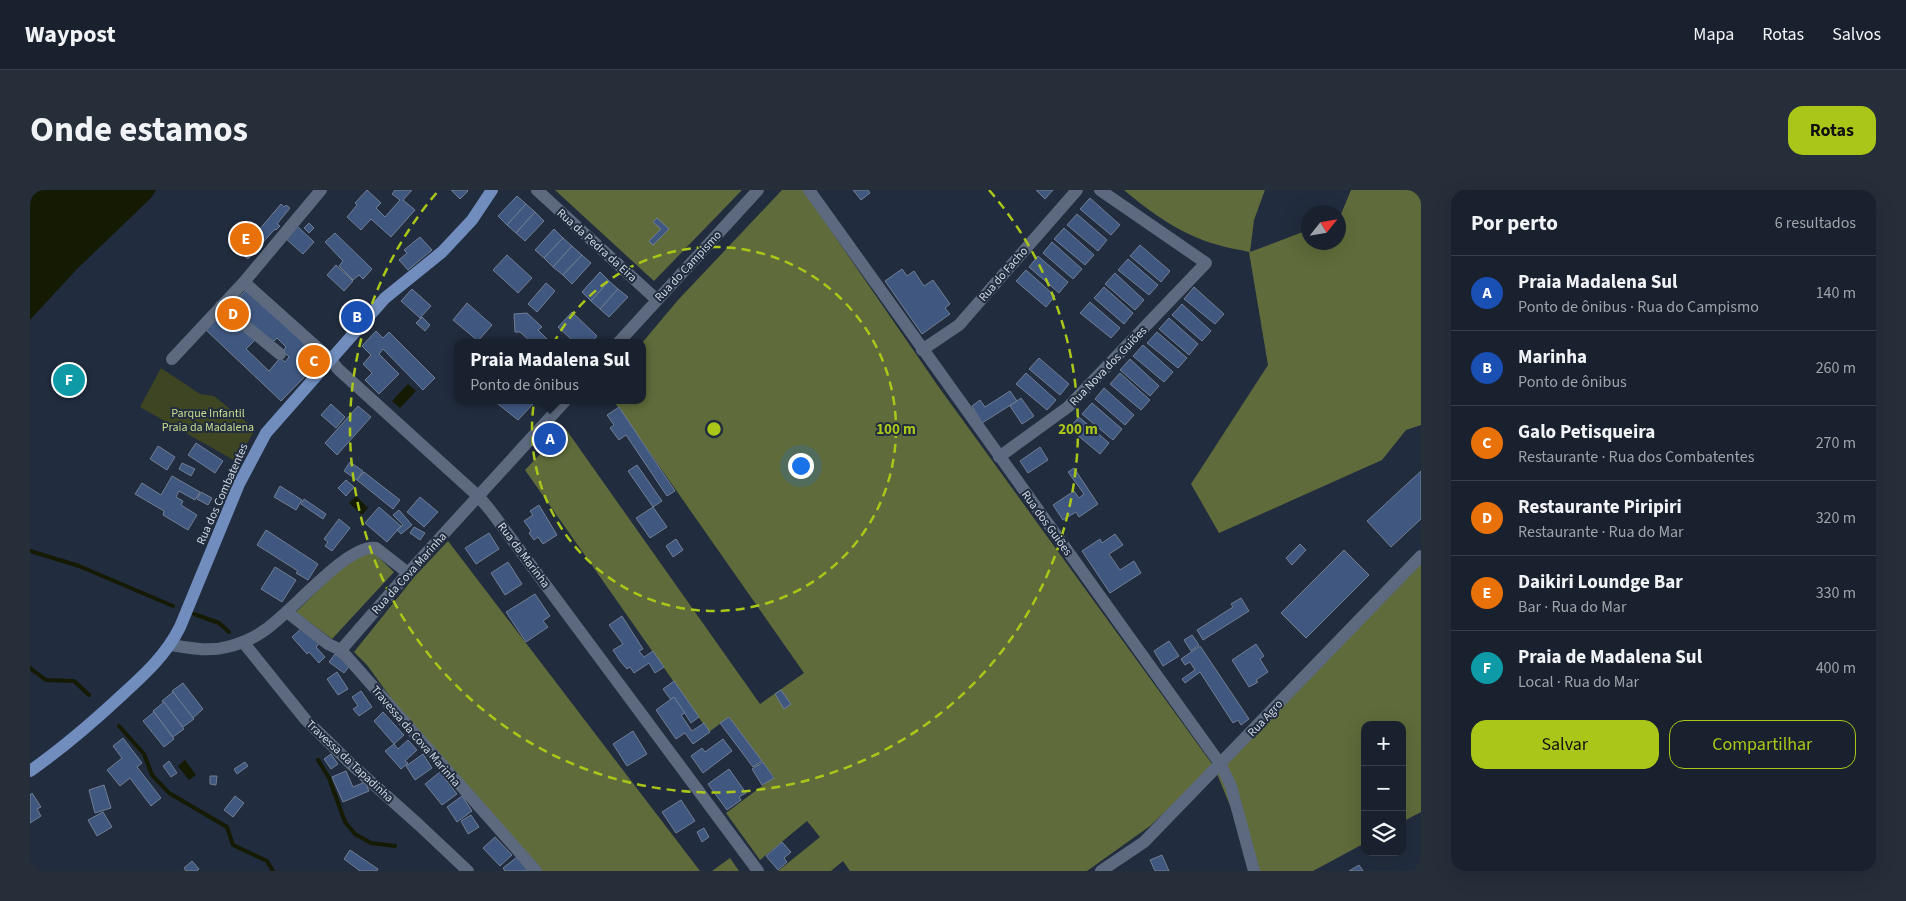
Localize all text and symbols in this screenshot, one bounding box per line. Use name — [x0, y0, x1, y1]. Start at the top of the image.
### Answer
text: Waypost — [25, 17, 116, 52]
text: Mapa — [1693, 22, 1734, 47]
text: Rotas — [1762, 22, 1804, 47]
text: Salvos — [1832, 22, 1881, 47]
text: Onde estamos — [30, 105, 248, 155]
button: Rotas — [1788, 106, 1876, 155]
street label: Rua da Pedra da Eira — [553, 205, 641, 286]
north arrow — [1301, 205, 1346, 250]
text: Por perto — [1471, 208, 1558, 238]
text: 6 resultados — [1775, 212, 1856, 234]
pin: E — [230, 220, 262, 258]
street label: Rua do Campismo — [651, 227, 726, 306]
street label: Rua do Facho — [975, 243, 1032, 305]
text: Praia Madalena Sul — [1518, 269, 1678, 296]
text: A — [1482, 282, 1492, 304]
text: 140 m — [1816, 282, 1856, 304]
pin: D — [217, 295, 249, 333]
text: Ponto de ônibus · Rua do Campismo — [1518, 296, 1759, 318]
pin: B — [341, 298, 373, 336]
street label: Rua Nova dos Guiões — [1066, 323, 1151, 410]
popup — [454, 339, 646, 404]
pin: C — [298, 342, 330, 380]
text: Marinha — [1518, 344, 1587, 371]
text: Praia Madalena Sul — [470, 347, 630, 374]
text: B — [1482, 357, 1492, 379]
text: 260 m — [1816, 357, 1856, 379]
pin: F — [53, 361, 85, 399]
text: Ponto de ônibus — [1518, 371, 1627, 393]
text: Ponto de ônibus — [470, 374, 579, 396]
park label: Parque Infantil Praia da Madalena — [162, 405, 254, 436]
text: 100 m — [876, 419, 916, 440]
text: 200 m — [1058, 419, 1098, 440]
text: Galo Petisqueira — [1518, 419, 1655, 446]
pin: A — [534, 420, 566, 458]
centre of rings — [705, 420, 723, 438]
text: C — [1482, 432, 1492, 454]
text: 270 m — [1816, 432, 1856, 454]
street label: Rua dos Combatentes — [192, 441, 252, 548]
text: Restaurante · Rua dos Combatentes — [1518, 446, 1754, 468]
your location — [788, 453, 814, 479]
street label: Rua dos Guiões — [1017, 487, 1076, 559]
text: Restaurante Piripiri — [1518, 494, 1682, 521]
text: D — [1482, 507, 1492, 529]
text: 320 m — [1816, 507, 1856, 529]
street label: Rua da Marinha — [493, 519, 554, 592]
text: Restaurante · Rua do Mar — [1518, 521, 1684, 543]
street label: Rua da Cova Marinha — [368, 529, 451, 618]
text: Daikiri Loundge Bar — [1518, 569, 1683, 596]
text: E — [1483, 582, 1491, 604]
text: 330 m — [1816, 582, 1856, 604]
text: Bar · Rua do Mar — [1518, 596, 1626, 618]
text: Praia de Madalena Sul — [1518, 644, 1702, 671]
text: F — [1483, 657, 1491, 679]
text: 400 m — [1816, 657, 1856, 679]
text: Local · Rua do Mar — [1518, 671, 1639, 693]
street label: Travessa da Cova Marinha — [367, 682, 464, 791]
street label: Rua Agro — [1244, 696, 1287, 741]
street label: Travessa da Tapadinha — [302, 716, 397, 806]
button: Salvar — [1471, 720, 1659, 769]
button: Compartilhar — [1669, 720, 1856, 769]
map controls — [1361, 721, 1406, 856]
button: + — [1361, 721, 1406, 766]
button: − — [1361, 766, 1406, 811]
button: layers — [1361, 811, 1406, 856]

